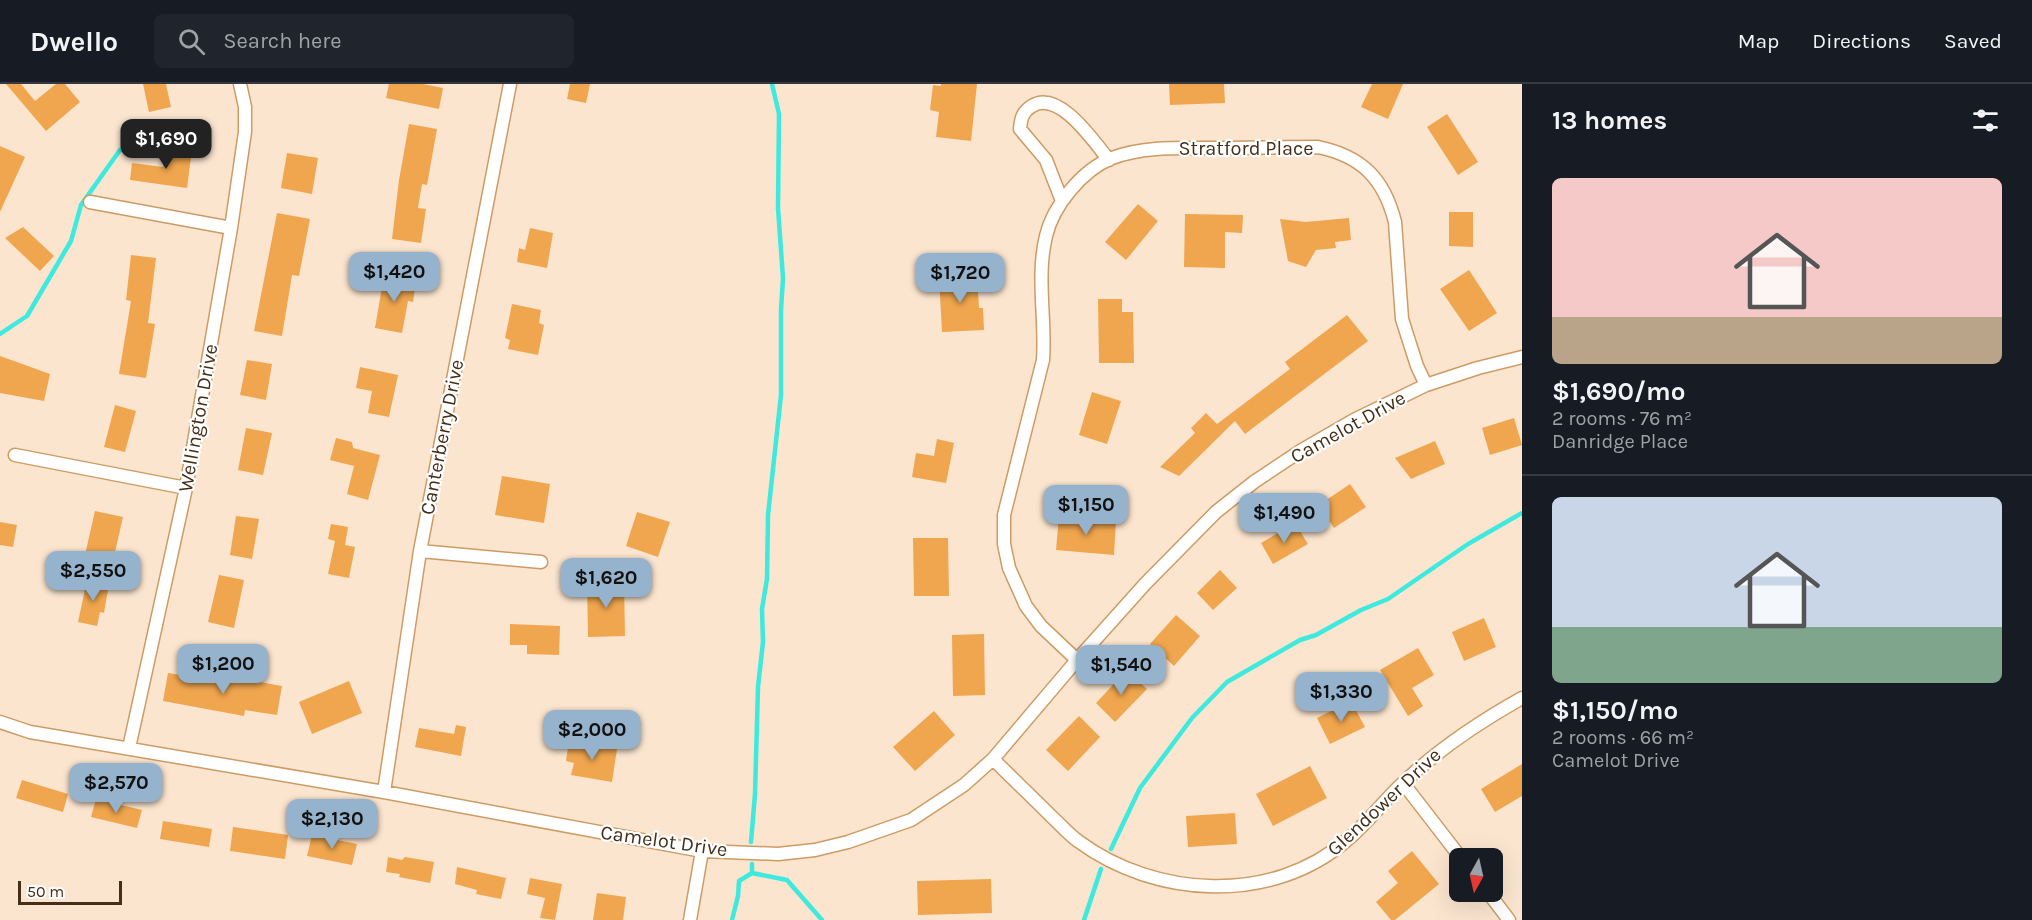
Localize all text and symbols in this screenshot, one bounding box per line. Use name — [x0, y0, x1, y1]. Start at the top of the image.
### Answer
search box — [154, 14, 574, 68]
text: Dwello — [30, 25, 118, 58]
icon: search — [175, 25, 208, 58]
text: Search here — [223, 28, 342, 54]
text: Map — [1738, 29, 1779, 53]
text: Directions — [1812, 29, 1911, 53]
text: Saved — [1944, 29, 2002, 53]
icon: filters — [1969, 104, 2002, 137]
text: 13 homes — [1552, 105, 1667, 136]
pin: $1,690 — [117, 119, 215, 170]
text: $1,690 — [135, 127, 197, 150]
street label: Stratford Place — [1178, 137, 1314, 160]
icon: home — [1723, 217, 1831, 325]
pin: $1,420 — [345, 252, 443, 303]
pin: $1,720 — [911, 253, 1009, 304]
text: $1,420 — [363, 260, 425, 283]
text: $1,720 — [930, 261, 990, 284]
street label: Wellington Drive — [174, 342, 222, 494]
street label: Canterberry Drive — [416, 357, 468, 517]
text: $1,690/mo — [1552, 376, 1686, 407]
street label: Camelot Drive — [1287, 386, 1409, 468]
text: 2 rooms · 76 m² — [1552, 407, 1692, 430]
text: Danridge Place — [1552, 430, 1688, 453]
pin: $1,150 — [1037, 485, 1135, 536]
text: $1,150 — [1057, 493, 1115, 516]
pin: $1,490 — [1235, 493, 1333, 544]
text: $1,490 — [1253, 501, 1315, 524]
icon: home — [1723, 536, 1831, 644]
pin: $2,550 — [44, 551, 142, 602]
pin: $1,620 — [557, 558, 655, 609]
text: $2,550 — [60, 559, 126, 582]
text: $1,620 — [575, 566, 637, 589]
pin: $1,200 — [174, 644, 272, 695]
pin: $1,540 — [1072, 645, 1170, 696]
text: $1,200 — [191, 652, 255, 675]
text: $1,540 — [1090, 653, 1152, 676]
pin: $1,330 — [1292, 672, 1390, 723]
text: $1,330 — [1309, 680, 1373, 703]
text: $1,150/mo — [1552, 695, 1678, 726]
pin: $2,000 — [543, 710, 641, 761]
text: $2,000 — [558, 718, 626, 741]
text: 2 rooms · 66 m² — [1552, 726, 1694, 749]
street label: Glendower Drive — [1322, 743, 1446, 861]
text: Camelot Drive — [1552, 749, 1680, 772]
pin: $2,570 — [67, 763, 165, 814]
text: $2,570 — [83, 771, 149, 794]
pin: $2,130 — [283, 799, 381, 850]
text: $2,130 — [300, 807, 364, 830]
street label: Camelot Drive — [599, 821, 729, 861]
north arrow — [1449, 848, 1503, 902]
map controls — [1449, 848, 1503, 902]
scale bar — [18, 878, 122, 906]
text: 50 m — [27, 882, 64, 901]

